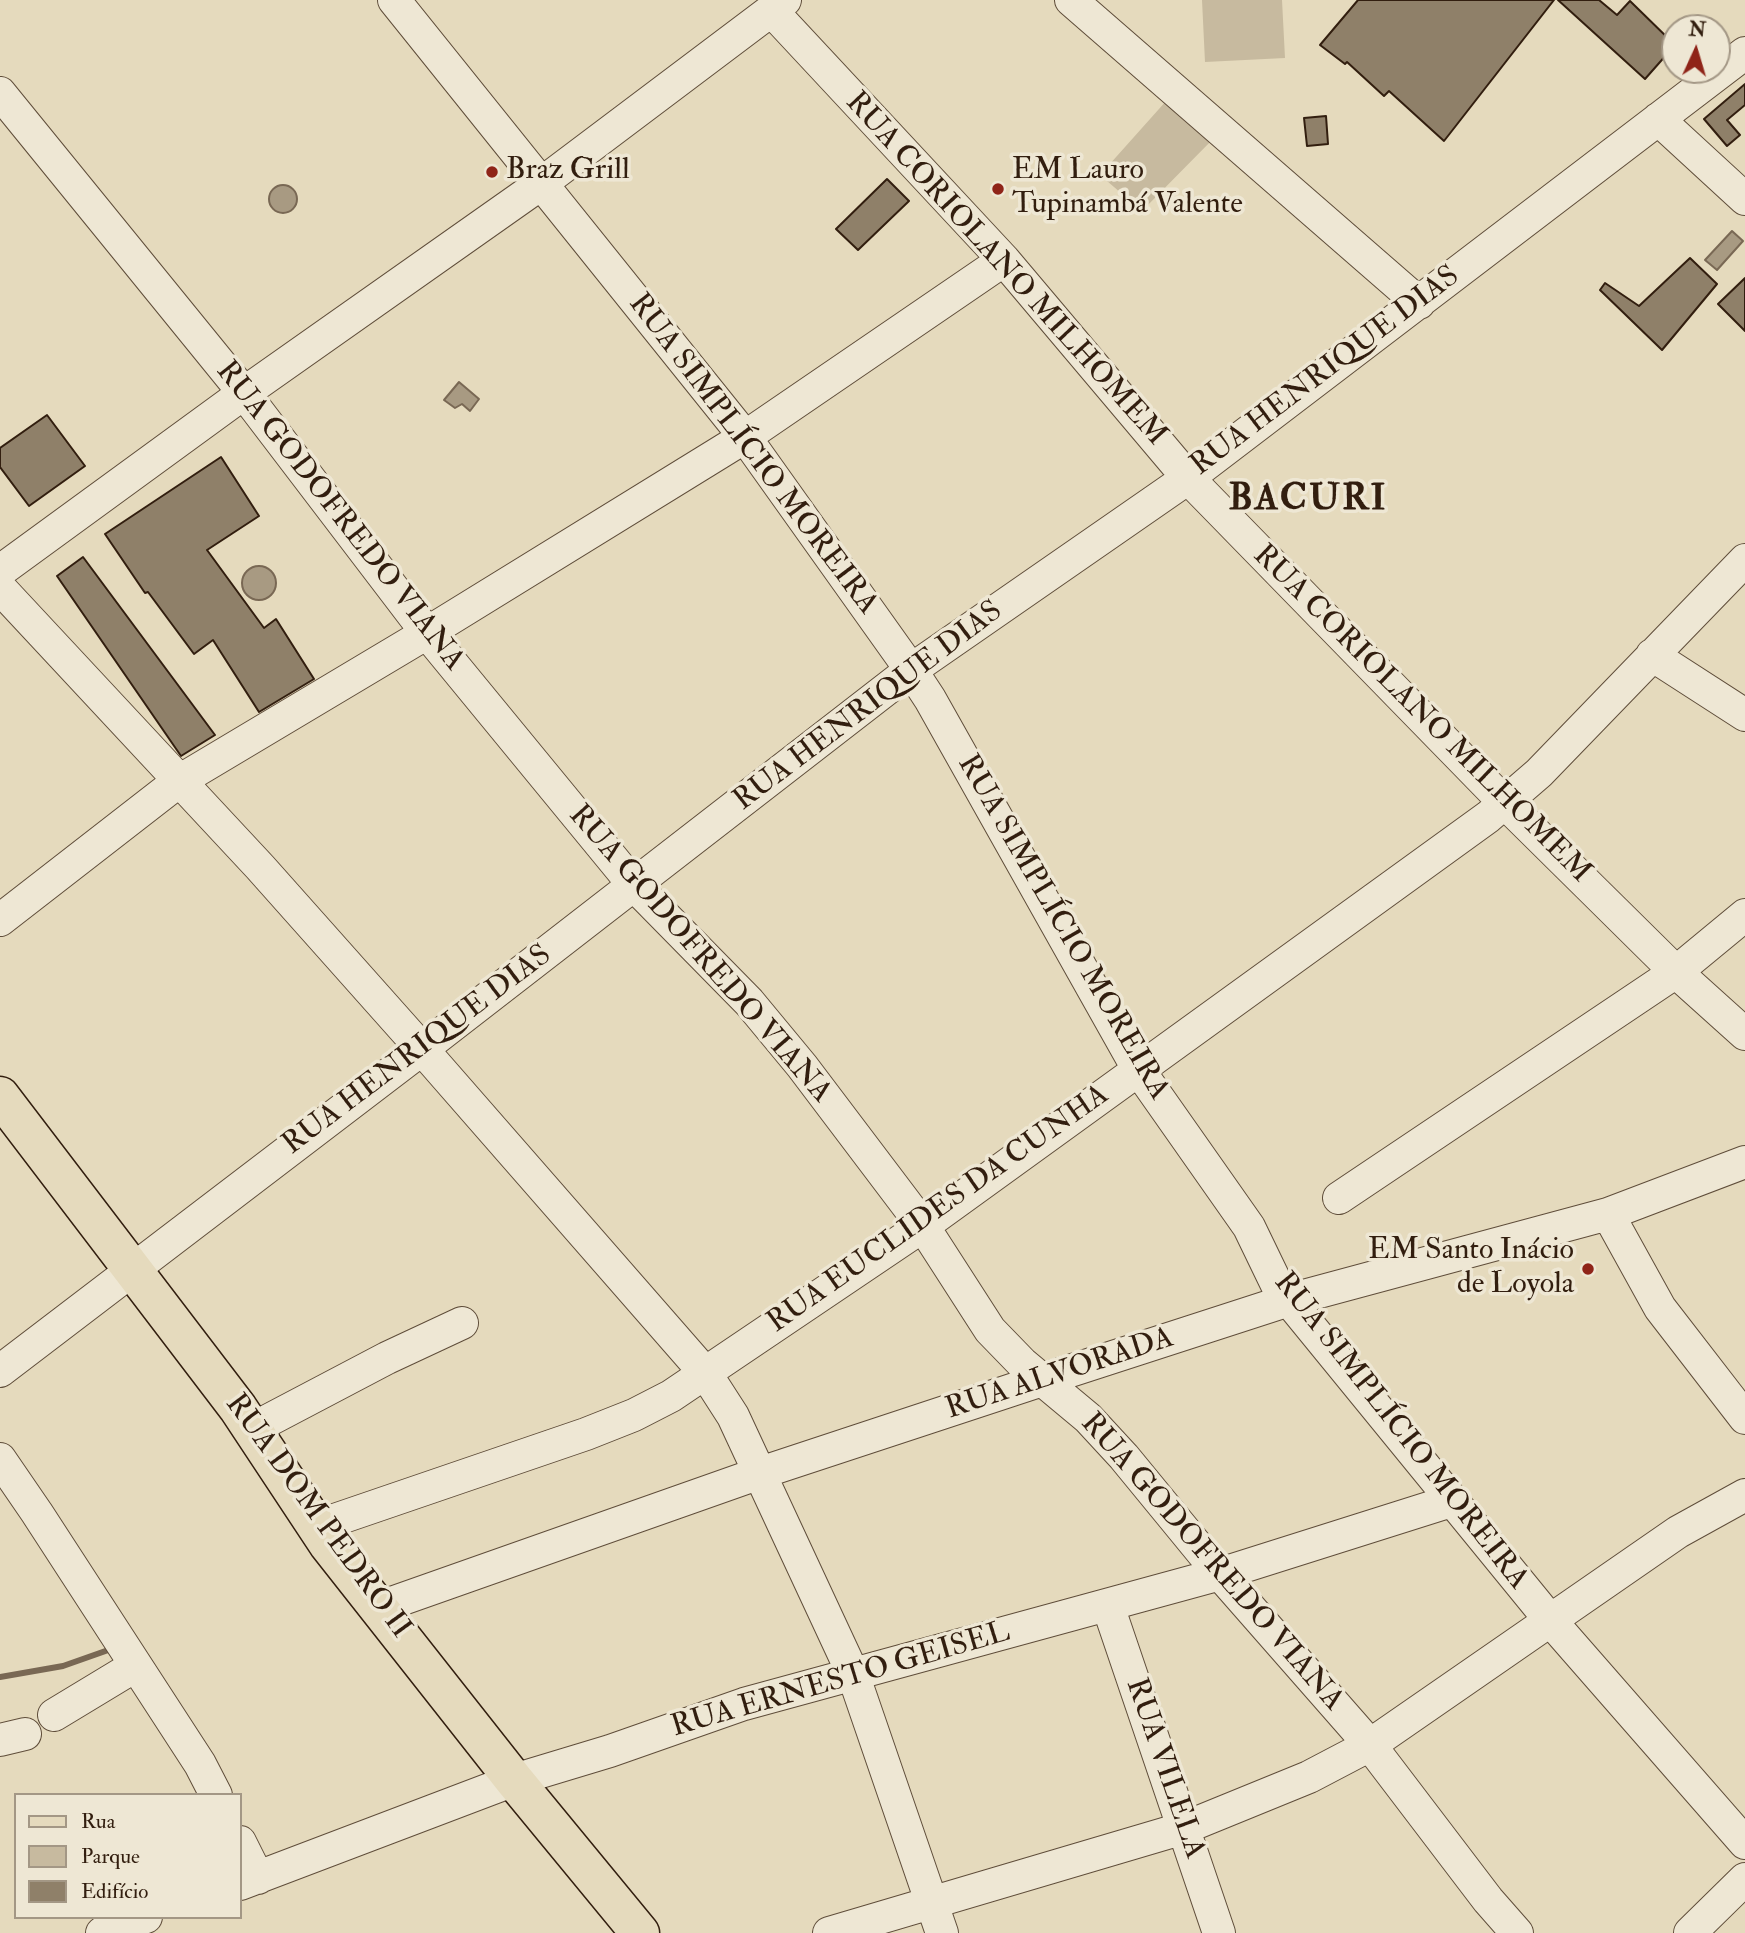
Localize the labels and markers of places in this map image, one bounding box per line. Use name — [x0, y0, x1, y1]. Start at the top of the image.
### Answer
place label: Braz Grill — [506, 154, 630, 190]
place label: EM Lauro Tupinambá Valente — [1012, 154, 1243, 224]
marker: Braz Grill — [484, 164, 500, 180]
marker: EM Lauro Tupinambá Valente — [990, 181, 1006, 197]
place label: EM Santo Inácio de Loyola — [1368, 1234, 1574, 1304]
marker: EM Santo Inácio de Loyola — [1580, 1261, 1596, 1277]

